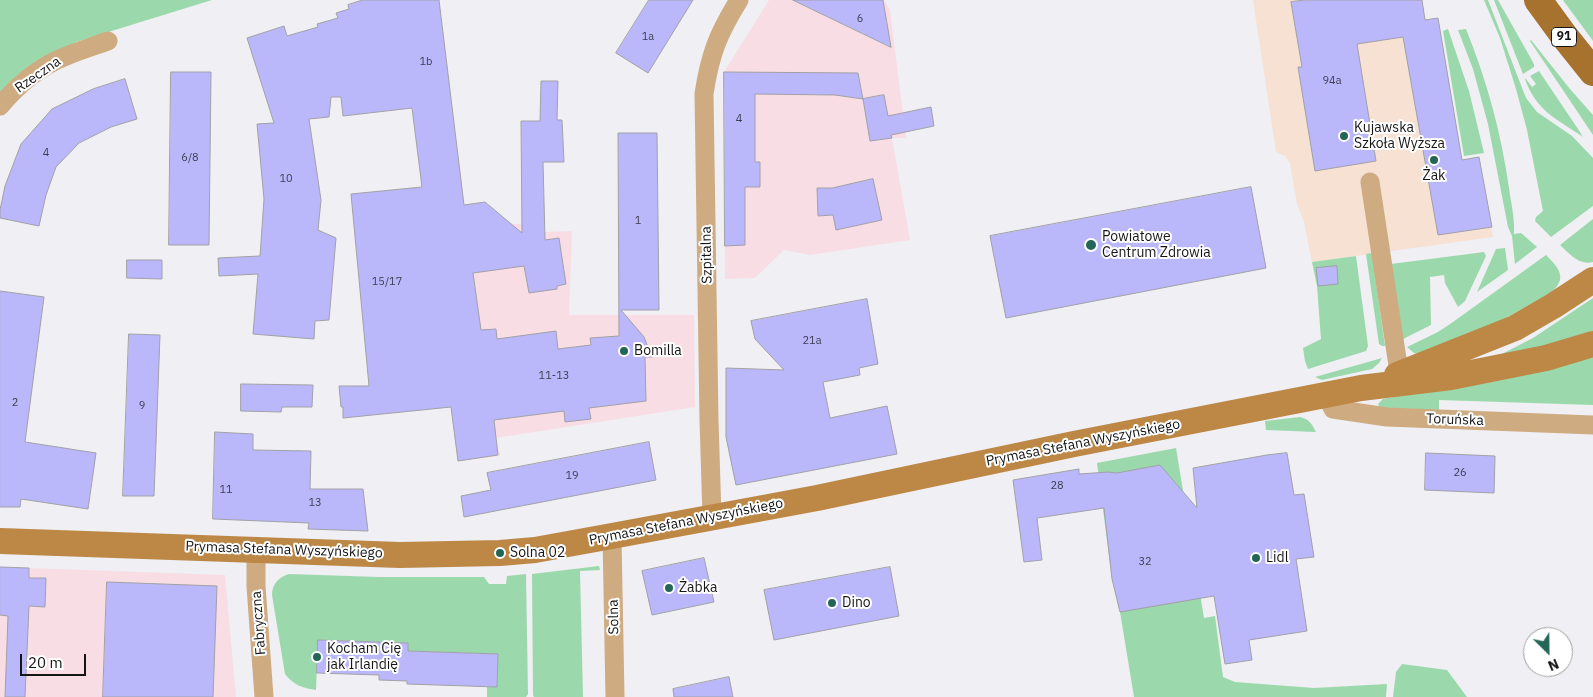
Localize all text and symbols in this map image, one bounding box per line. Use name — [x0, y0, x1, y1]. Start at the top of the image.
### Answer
house number: 6 — [857, 12, 863, 26]
road number: 91 — [1552, 28, 1576, 46]
house number: 1a — [642, 30, 654, 44]
street label: Rzeczna — [12, 53, 64, 97]
house number: 1b — [420, 55, 432, 69]
house number: 94a — [1322, 74, 1342, 88]
house number: 4 — [736, 112, 742, 126]
place label: Kujawska Szkoła Wyższa — [1354, 120, 1445, 152]
marker: Kujawska Szkoła Wyższa — [1338, 130, 1350, 142]
house number: 4 — [43, 146, 49, 160]
house number: 6/8 — [181, 151, 199, 165]
marker: Żak — [1428, 154, 1440, 166]
place label: Żak — [1423, 168, 1445, 184]
house number: 10 — [279, 172, 293, 186]
house number: 1 — [635, 214, 641, 228]
street label: Szpitalna — [698, 226, 716, 284]
place label: Powiatowe Centrum Zdrowia — [1102, 229, 1211, 262]
marker: Powiatowe Centrum Zdrowia — [1084, 238, 1098, 252]
house number: 15/17 — [372, 275, 402, 289]
house number: 21a — [802, 334, 822, 348]
place label: Bomilla — [634, 343, 682, 359]
marker: Bomilla — [618, 345, 630, 357]
house number: 11-13 — [539, 369, 569, 383]
house number: 2 — [12, 396, 18, 410]
house number: 9 — [139, 399, 145, 413]
street label: Toruńska — [1426, 411, 1484, 429]
street label: Prymasa Stefana Wyszyńskiego — [985, 416, 1181, 470]
house number: 26 — [1453, 466, 1467, 480]
house number: 19 — [565, 469, 579, 483]
house number: 28 — [1050, 479, 1064, 493]
house number: 11 — [219, 483, 233, 497]
street label: Prymasa Stefana Wyszyńskiego — [588, 495, 784, 549]
house number: 13 — [308, 496, 322, 510]
street label: Prymasa Stefana Wyszyńskiego — [185, 538, 383, 562]
place label: Solna 02 — [510, 545, 565, 561]
marker: Solna 02 — [494, 547, 506, 559]
place label: Lidl — [1266, 550, 1288, 566]
marker: Lidl — [1250, 552, 1262, 564]
house number: 32 — [1138, 555, 1152, 569]
place label: Żabka — [679, 580, 717, 596]
marker: Żabka — [663, 582, 675, 594]
street label: Fabryczna — [248, 590, 270, 656]
place label: Dino — [842, 595, 871, 611]
marker: Dino — [826, 597, 838, 609]
street label: Solna — [605, 599, 623, 635]
north arrow — [1523, 627, 1573, 677]
place label: Kocham Cię jak Irlandię — [327, 641, 401, 674]
scale bar — [22, 644, 89, 676]
marker: Kocham Cię jak Irlandię — [311, 651, 323, 663]
text: 20 m — [28, 653, 63, 672]
text: N — [1545, 655, 1562, 675]

